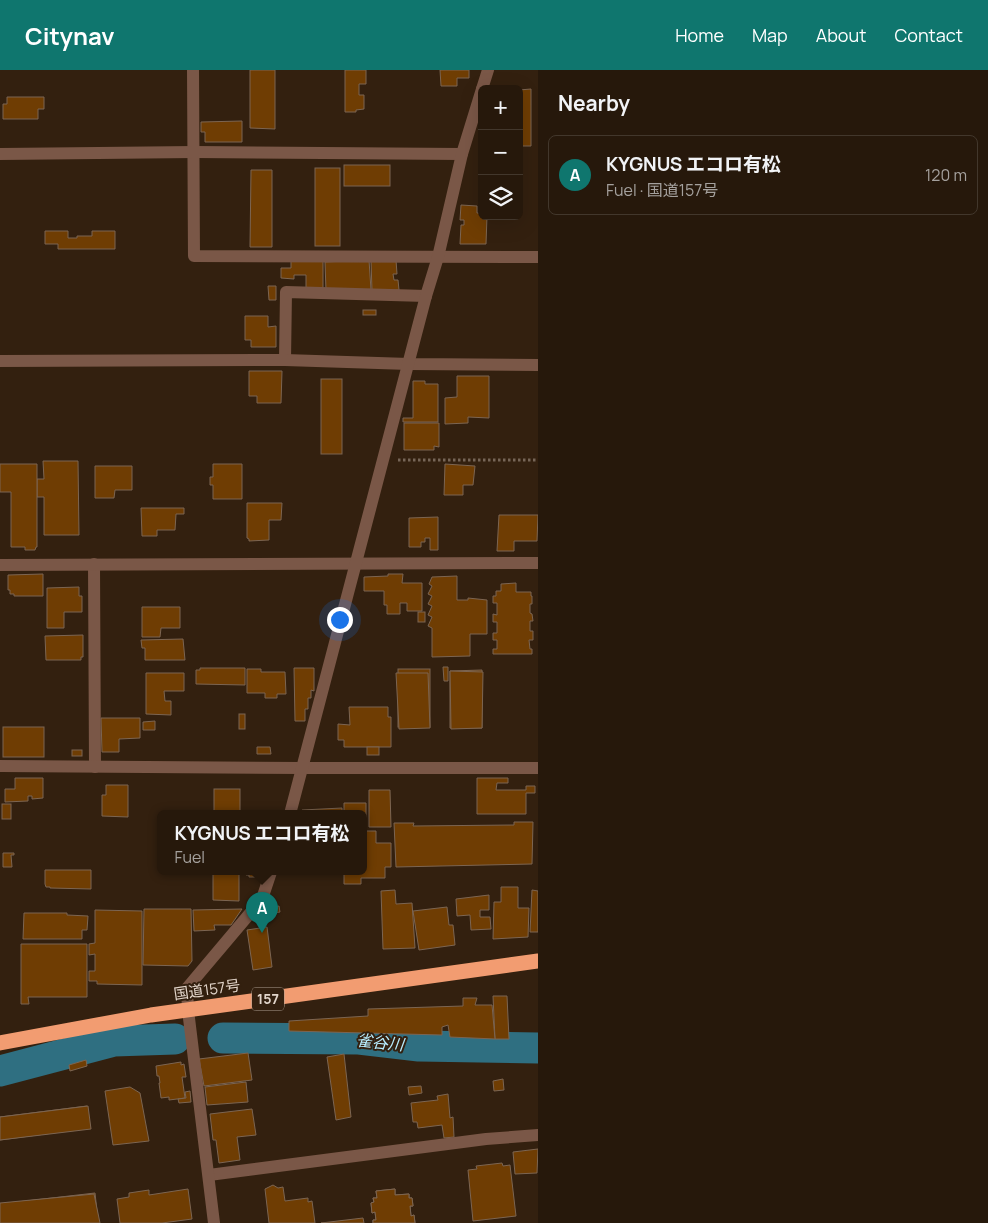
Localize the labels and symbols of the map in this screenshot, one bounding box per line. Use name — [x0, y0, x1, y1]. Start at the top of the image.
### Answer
your location — [327, 607, 353, 633]
pin: A — [246, 892, 278, 933]
street label: 国道157号 — [172, 974, 242, 1005]
road number: 157 — [252, 988, 284, 1011]
water label: 雀谷川 — [355, 1029, 407, 1056]

